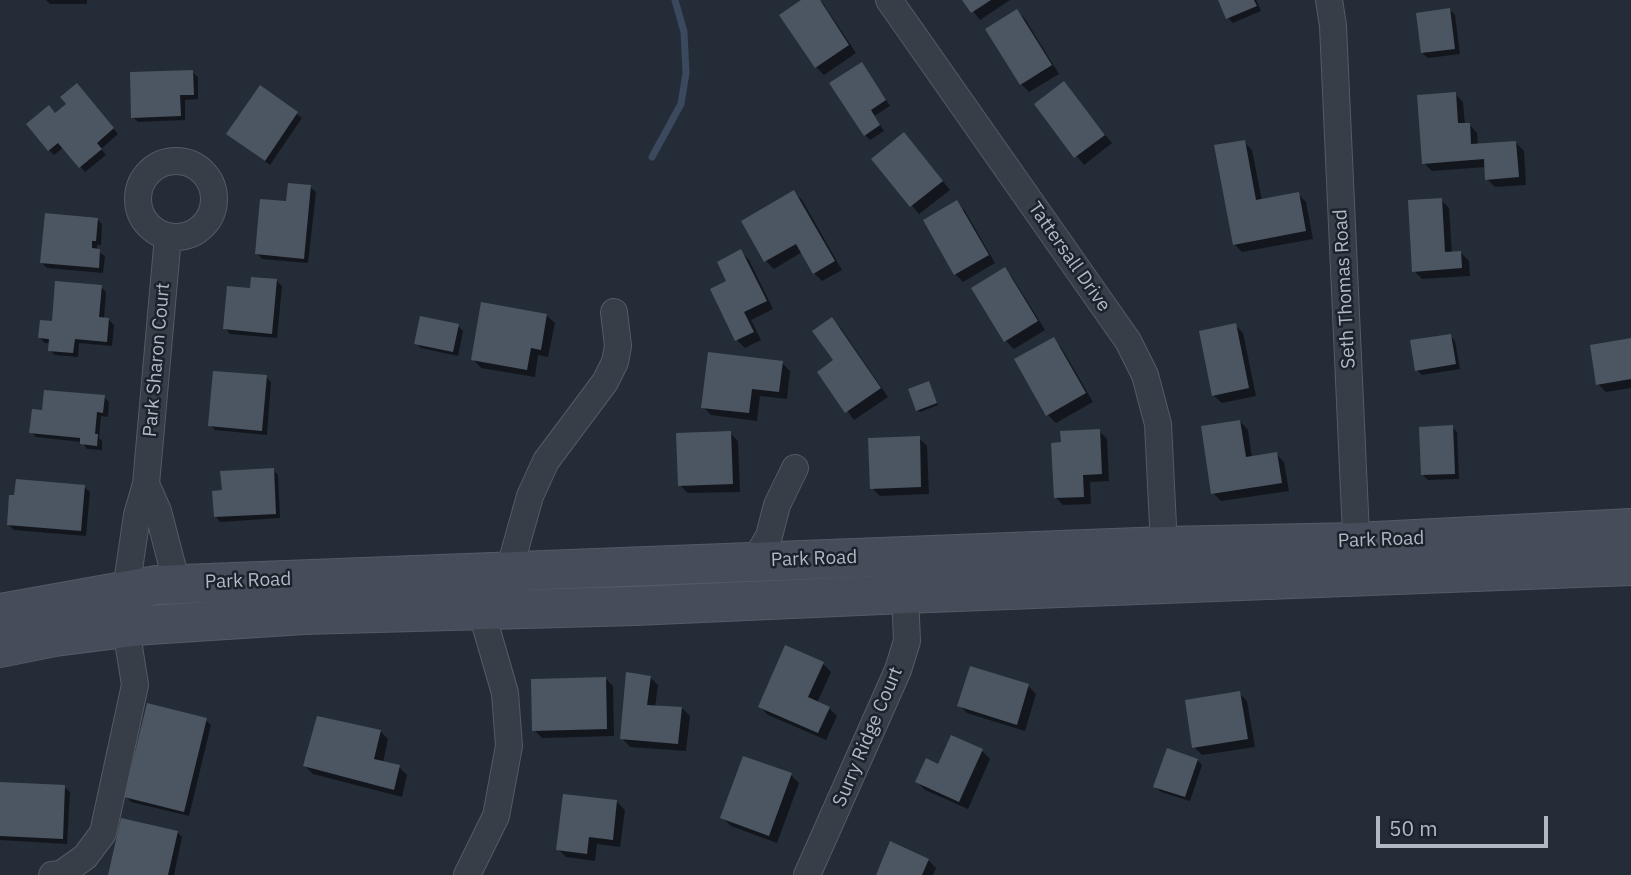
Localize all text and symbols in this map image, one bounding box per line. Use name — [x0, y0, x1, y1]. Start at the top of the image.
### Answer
street label: Tattersall Drive — [1023, 198, 1115, 316]
street label: Seth Thomas Road — [1329, 209, 1361, 369]
street label: Park Sharon Court — [139, 282, 175, 438]
street label: Park Road — [1337, 527, 1425, 553]
street label: Park Road — [770, 546, 858, 572]
street label: Park Road — [204, 568, 292, 594]
street label: Surry Ridge Court — [828, 664, 908, 810]
scale bar — [1379, 802, 1550, 846]
text: 50 m — [1389, 814, 1438, 842]

